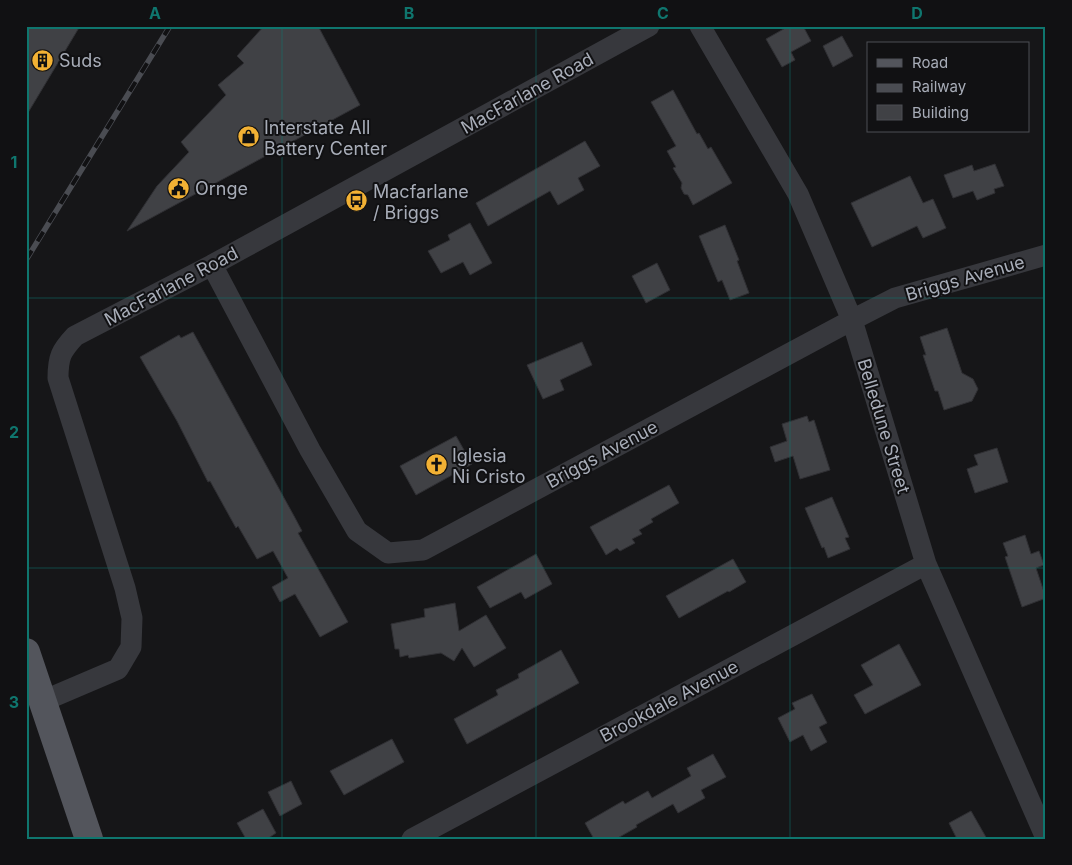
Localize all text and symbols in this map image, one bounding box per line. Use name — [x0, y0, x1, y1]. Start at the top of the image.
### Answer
text: A — [149, 3, 161, 23]
text: B — [404, 3, 414, 23]
text: C — [657, 3, 669, 23]
text: D — [911, 3, 923, 23]
legend — [867, 42, 1030, 132]
building icon: Suds — [31, 48, 55, 72]
street label: MacFarlane Road — [457, 48, 597, 138]
place label: Suds — [59, 50, 102, 71]
text: Road — [912, 53, 948, 72]
text: Railway — [912, 77, 967, 96]
text: Building — [912, 103, 969, 122]
place label: Interstate All Battery Center — [264, 117, 387, 159]
shop icon: Interstate All Battery Center — [236, 125, 260, 149]
text: 1 — [11, 152, 17, 172]
public building icon: Ornge — [167, 176, 191, 200]
place label: Ornge — [195, 178, 248, 199]
place label: Macfarlane / Briggs — [373, 181, 469, 223]
bus stop icon: Macfarlane / Briggs — [345, 189, 369, 213]
street label: MacFarlane Road — [101, 242, 241, 330]
street label: Briggs Avenue — [903, 251, 1027, 305]
street label: Belledune Street — [853, 356, 915, 496]
street label: Briggs Avenue — [543, 416, 661, 492]
text: 2 — [9, 422, 19, 442]
place label: Iglesia Ni Cristo — [452, 445, 526, 487]
church icon: Iglesia Ni Cristo — [424, 453, 448, 477]
street label: Brookdale Avenue — [596, 656, 742, 746]
text: 3 — [9, 692, 19, 712]

